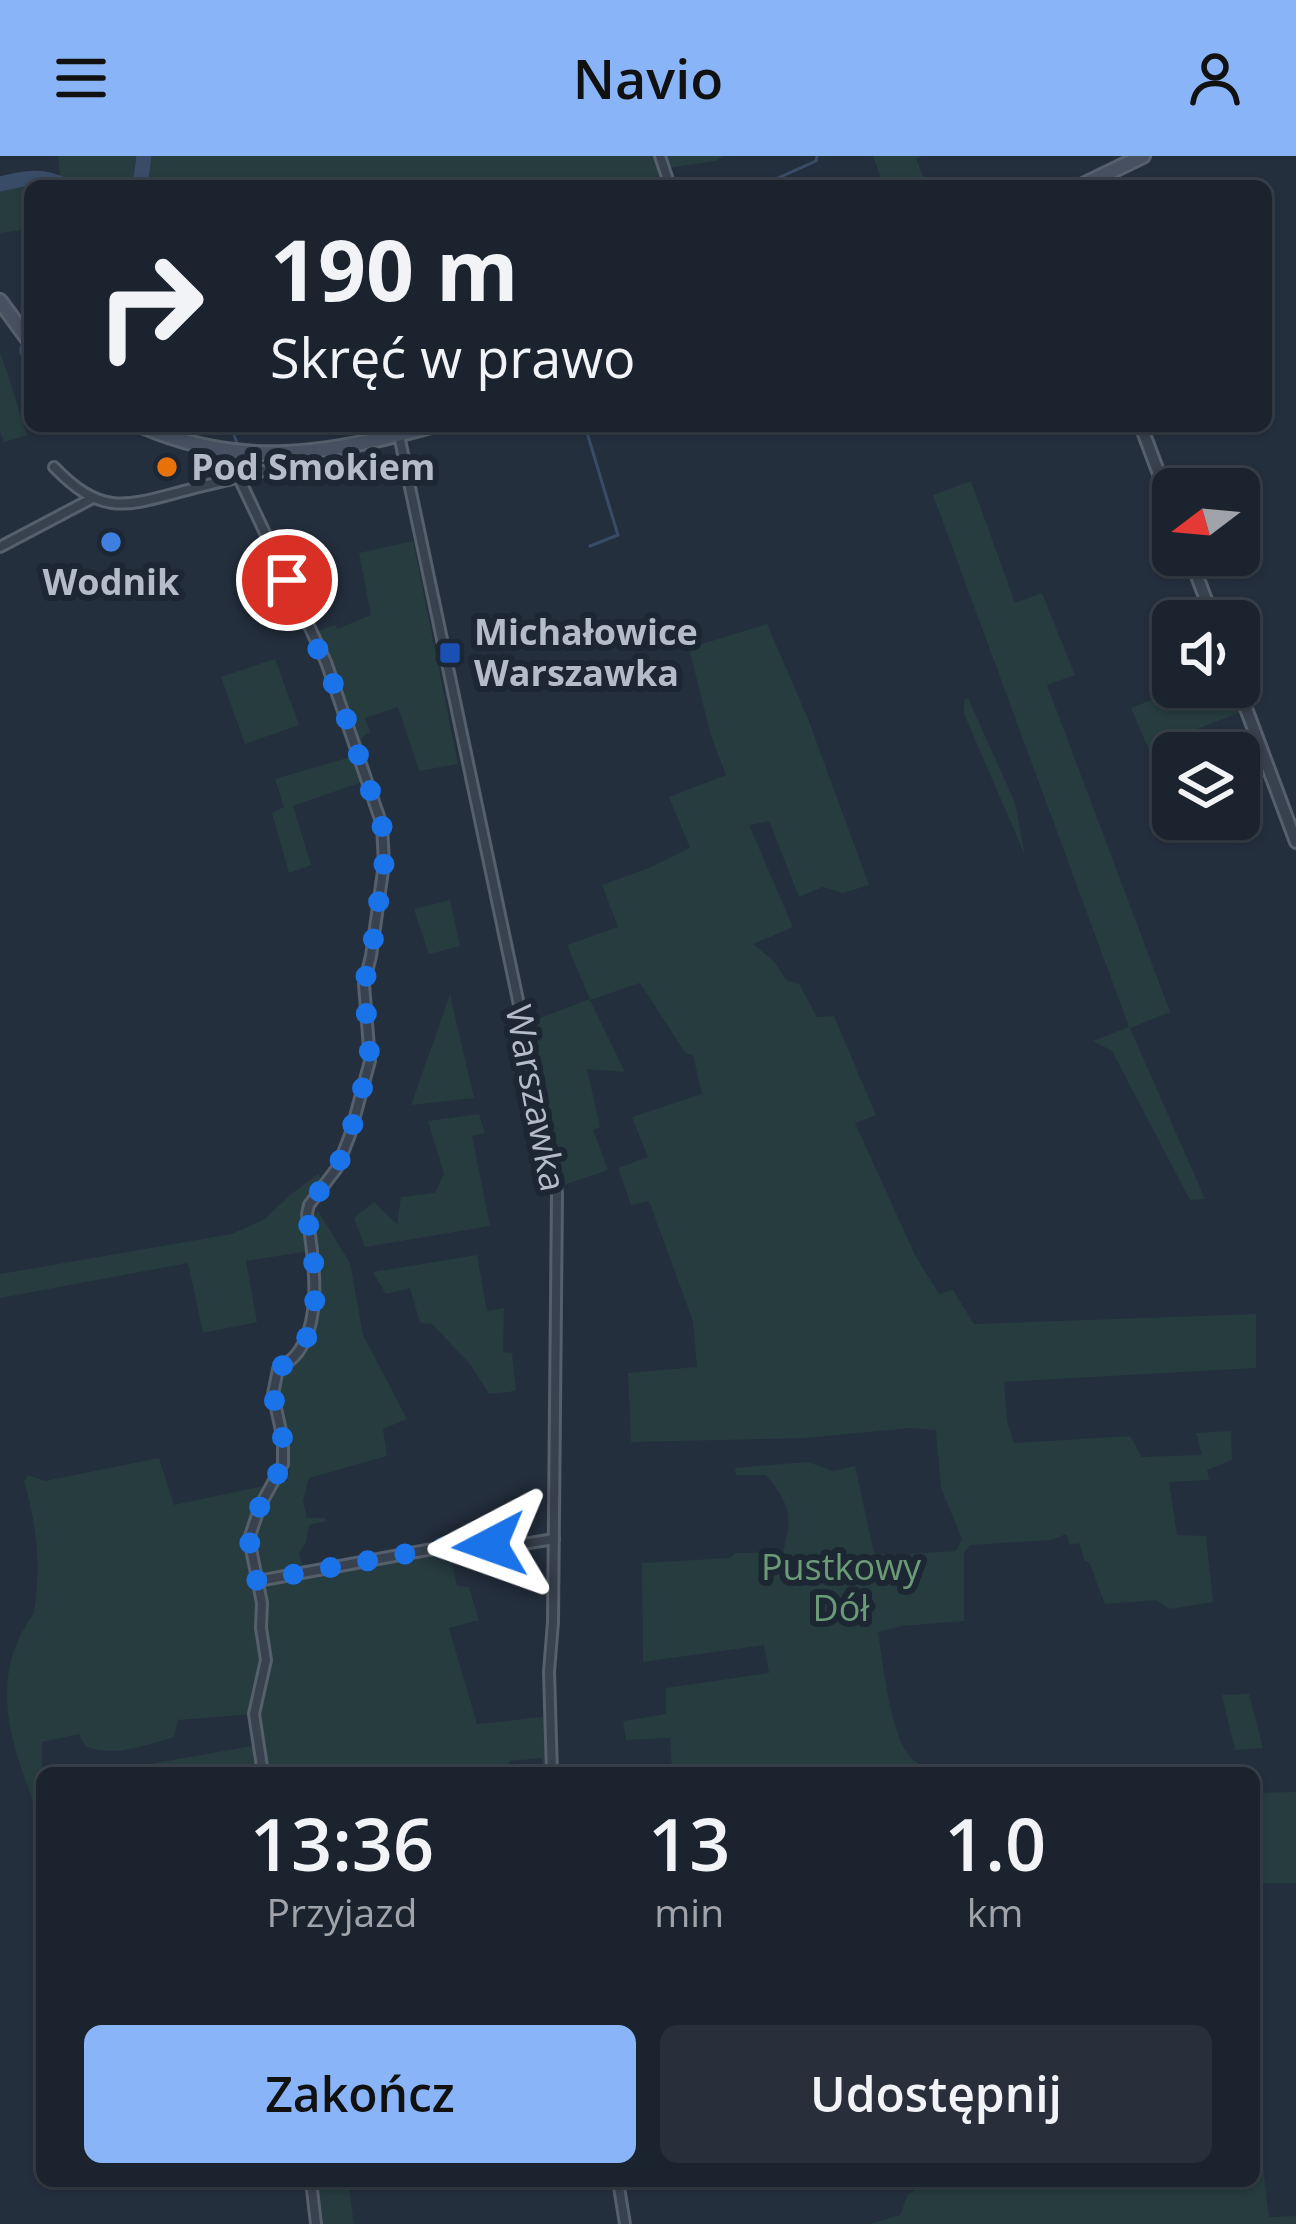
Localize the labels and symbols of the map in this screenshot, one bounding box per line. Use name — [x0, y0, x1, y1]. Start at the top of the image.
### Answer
place label: Pod Smokiem — [191, 442, 435, 491]
marker: Pod Smokiem — [154, 454, 180, 480]
north arrow — [1152, 468, 1260, 576]
marker: Wodnik — [98, 529, 124, 555]
pin — [236, 529, 338, 631]
place label: Wodnik — [43, 557, 180, 606]
place label: Michałowice Warszawka — [474, 607, 698, 697]
marker: Michałowice Warszawka — [437, 640, 463, 666]
street label: Warszawka — [494, 1001, 579, 1195]
position arrow — [427, 1482, 553, 1608]
park label: Pustkowy Dół — [761, 1542, 922, 1632]

